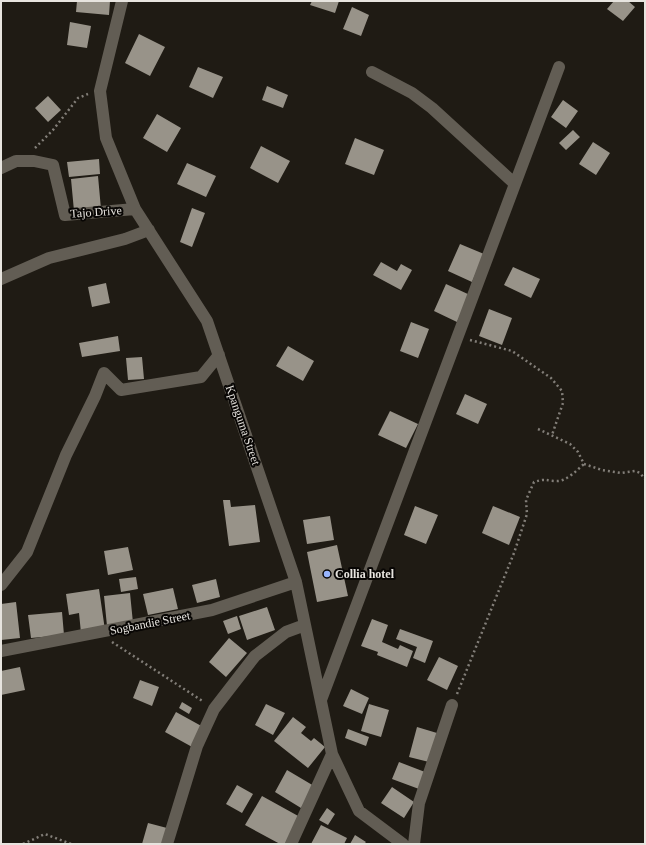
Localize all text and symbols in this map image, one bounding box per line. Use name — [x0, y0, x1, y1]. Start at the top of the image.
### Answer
street label: Tajo Drive — [70, 203, 122, 221]
street label: Kpanguma Street — [223, 383, 263, 467]
place label: Collia hotel — [335, 567, 395, 581]
marker: Collia hotel — [322, 569, 332, 579]
street label: Sogbandie Street — [109, 608, 192, 638]

